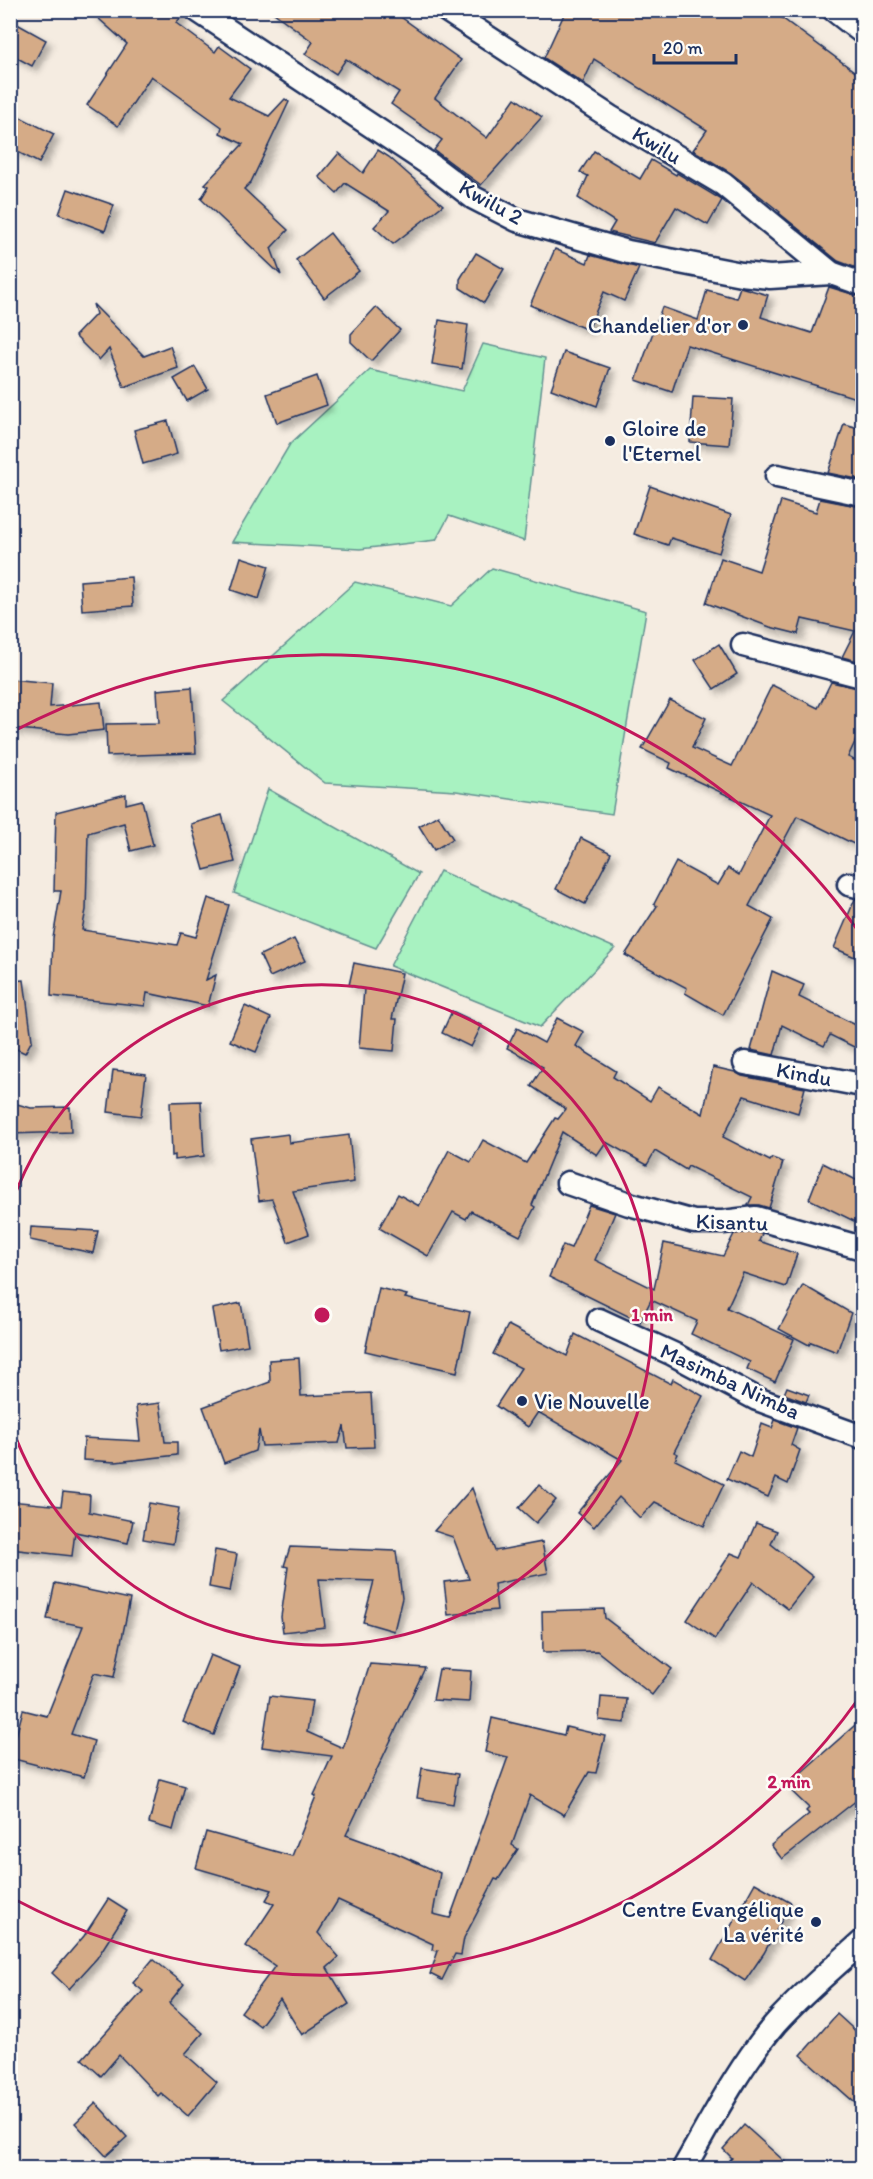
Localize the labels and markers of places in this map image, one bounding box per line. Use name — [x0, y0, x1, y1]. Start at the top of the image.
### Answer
place label: Chandelier d'or — [588, 312, 731, 339]
marker: Chandelier d'or — [736, 318, 750, 332]
place label: Gloire de l'Eternel — [622, 415, 707, 467]
marker: Gloire de l'Eternel — [603, 434, 617, 448]
centre of rings — [312, 1305, 332, 1325]
place label: Vie Nouvelle — [534, 1388, 650, 1415]
marker: Vie Nouvelle — [515, 1394, 529, 1408]
place label: Centre Evangélique La vérité — [622, 1896, 804, 1948]
marker: Centre Evangélique La vérité — [809, 1915, 823, 1929]

